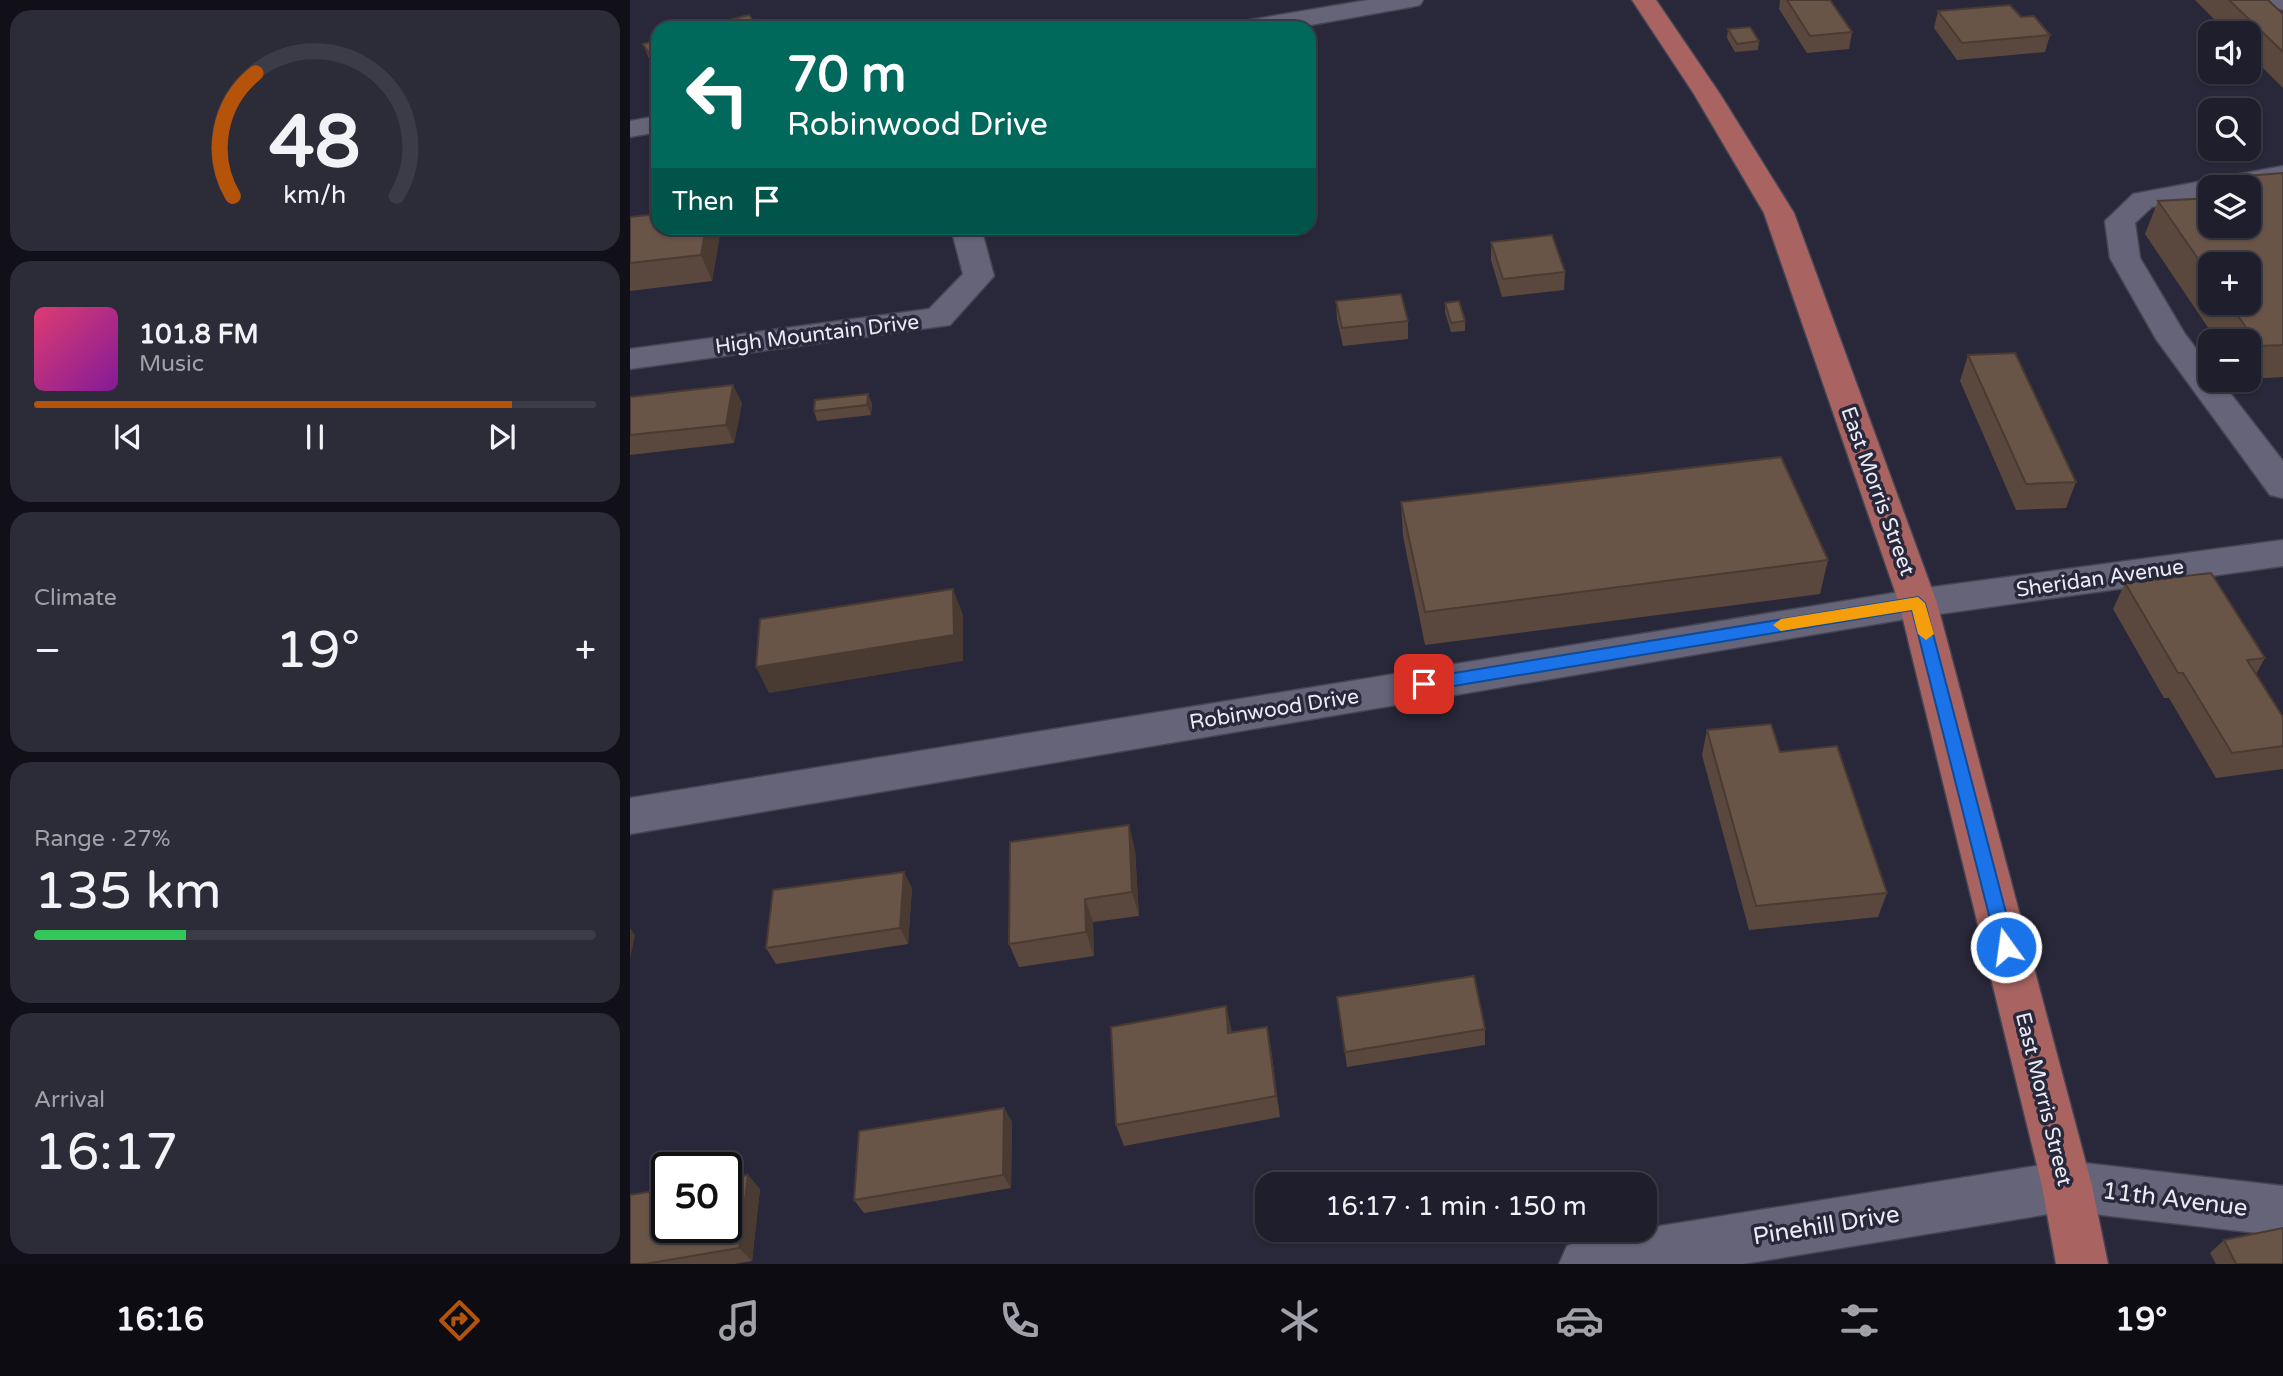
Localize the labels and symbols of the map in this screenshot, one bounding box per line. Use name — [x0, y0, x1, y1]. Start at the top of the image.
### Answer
street label: High Mountain Drive — [714, 310, 921, 359]
street label: East Morris Street — [1835, 403, 1920, 579]
street label: Sheridan Avenue — [2015, 554, 2186, 603]
pin — [1394, 654, 1454, 714]
street label: Robinwood Drive — [1188, 684, 1361, 735]
position arrow — [1969, 910, 2043, 984]
street label: East Morris Street — [2010, 1010, 2077, 1189]
speed limit sign: 50 — [651, 1152, 742, 1243]
street label: 11th Avenue — [2101, 1176, 2249, 1223]
street label: Pinehill Drive — [1751, 1200, 1901, 1251]

